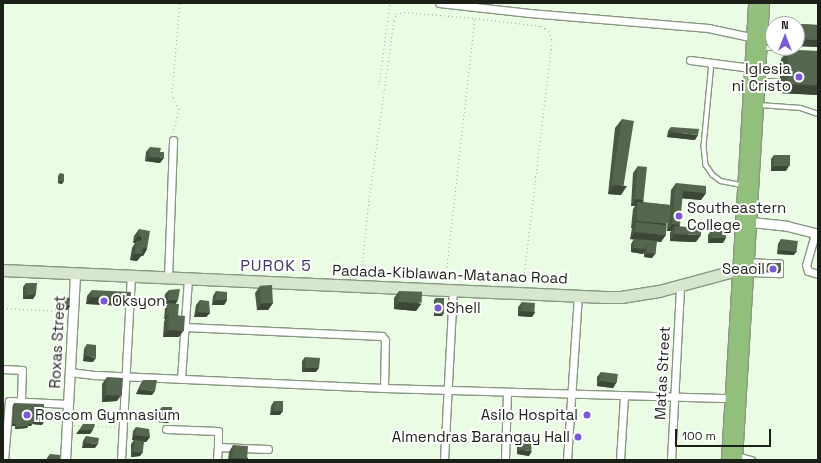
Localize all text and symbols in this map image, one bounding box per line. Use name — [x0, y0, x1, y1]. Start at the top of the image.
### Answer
north arrow — [765, 16, 805, 56]
text: N — [781, 18, 789, 32]
place label: Iglesia ni Cristo — [732, 59, 791, 94]
marker: Iglesia ni Cristo — [794, 72, 804, 82]
place label: Southeastern College — [687, 198, 786, 233]
marker: Southeastern College — [674, 211, 684, 221]
district label: PUROK 5 — [240, 256, 312, 276]
place label: Seaoil — [722, 260, 765, 278]
street label: Padada-Kiblawan-Matanao Road — [332, 261, 568, 287]
marker: Seaoil — [768, 264, 778, 274]
place label: Oksyon — [112, 292, 165, 310]
street label: Roxas Street — [46, 295, 68, 389]
marker: Oksyon — [99, 296, 109, 306]
place label: Shell — [446, 299, 481, 317]
marker: Shell — [433, 303, 443, 313]
street label: Matas Street — [651, 326, 673, 420]
place label: Roscom Gymnasium — [35, 406, 180, 424]
place label: Asilo Hospital — [481, 406, 578, 424]
marker: Asilo Hospital — [581, 409, 593, 421]
marker: Roscom Gymnasium — [22, 410, 32, 420]
scale bar — [677, 421, 773, 447]
place label: Almendras Barangay Hall — [392, 428, 570, 446]
text: 100 m — [682, 428, 716, 444]
marker: Almendras Barangay Hall — [573, 432, 583, 442]

